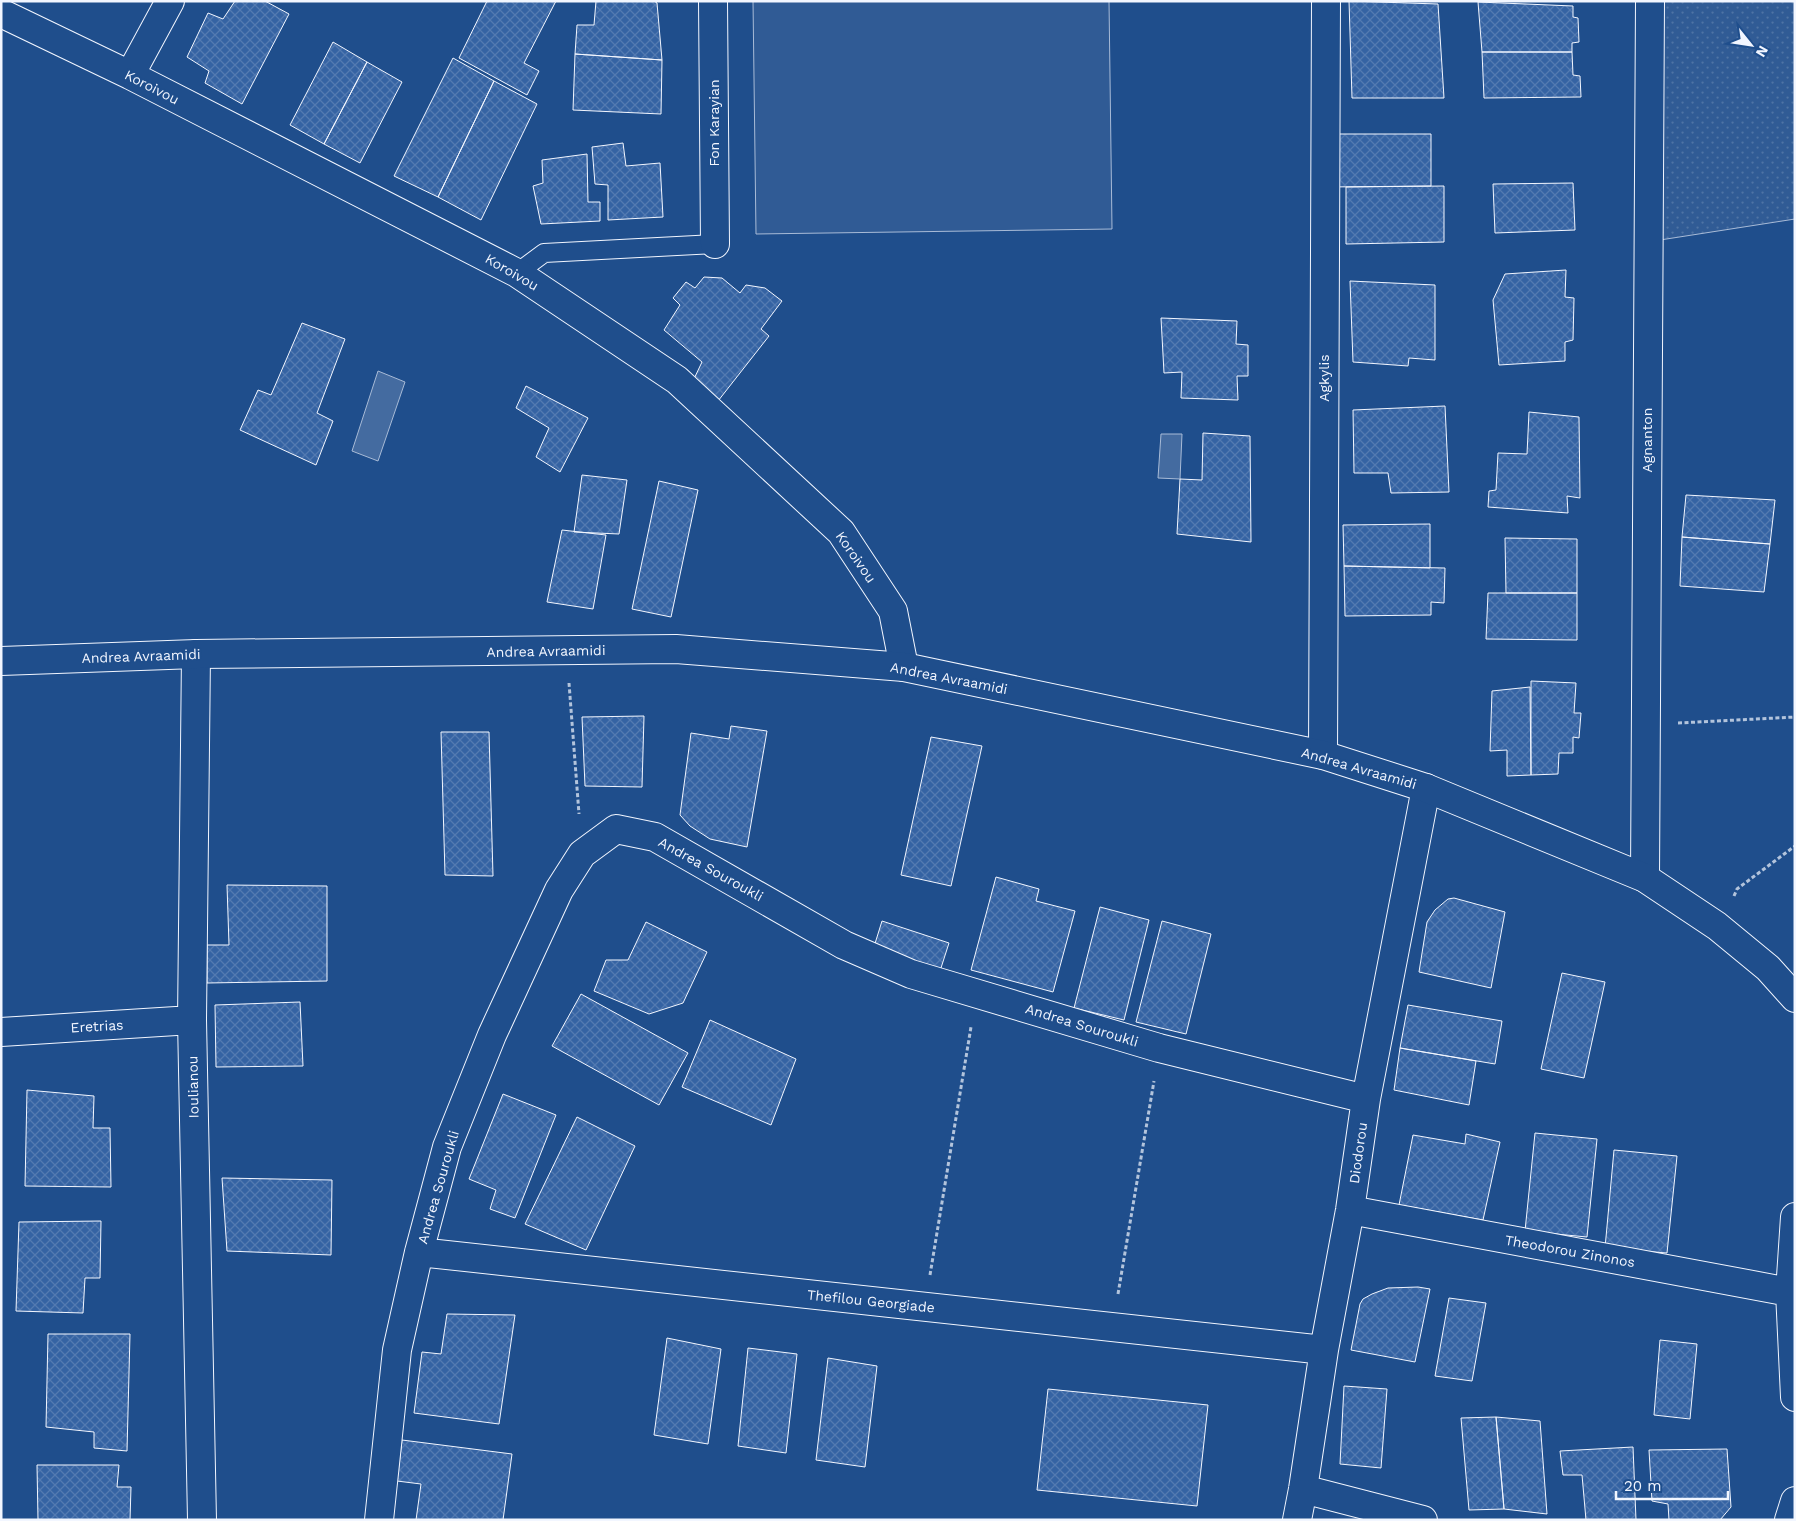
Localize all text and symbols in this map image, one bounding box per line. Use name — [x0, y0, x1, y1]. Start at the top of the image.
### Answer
north arrow — [1726, 20, 1776, 70]
text: N — [1753, 43, 1772, 60]
street label: Koroivou — [122, 66, 182, 108]
street label: Fon Karayian — [706, 79, 722, 167]
street label: Koroivou — [482, 250, 542, 294]
street label: Agkylis — [1316, 354, 1332, 402]
street label: Agnanton — [1639, 408, 1655, 472]
street label: Koroivou — [833, 528, 879, 586]
street label: Andrea Avraamidi — [486, 642, 606, 660]
street label: Andrea Avraamidi — [81, 646, 201, 666]
street label: Andrea Avraamidi — [889, 659, 1009, 697]
street label: Andrea Avraamidi — [1300, 744, 1418, 792]
street label: Andrea Souroukli — [656, 834, 766, 904]
street label: Andrea Souroukli — [1024, 1000, 1140, 1050]
street label: Eretrias — [70, 1017, 124, 1035]
street label: Ioulianou — [184, 1056, 202, 1118]
street label: Diodorou — [1346, 1121, 1370, 1185]
street label: Andrea Souroukli — [414, 1129, 462, 1245]
street label: Theodorou Zinonos — [1504, 1232, 1636, 1270]
street label: Thefilou Georgiade — [806, 1286, 936, 1316]
scale bar — [1616, 1468, 1728, 1500]
text: 20 m — [1624, 1477, 1662, 1495]

